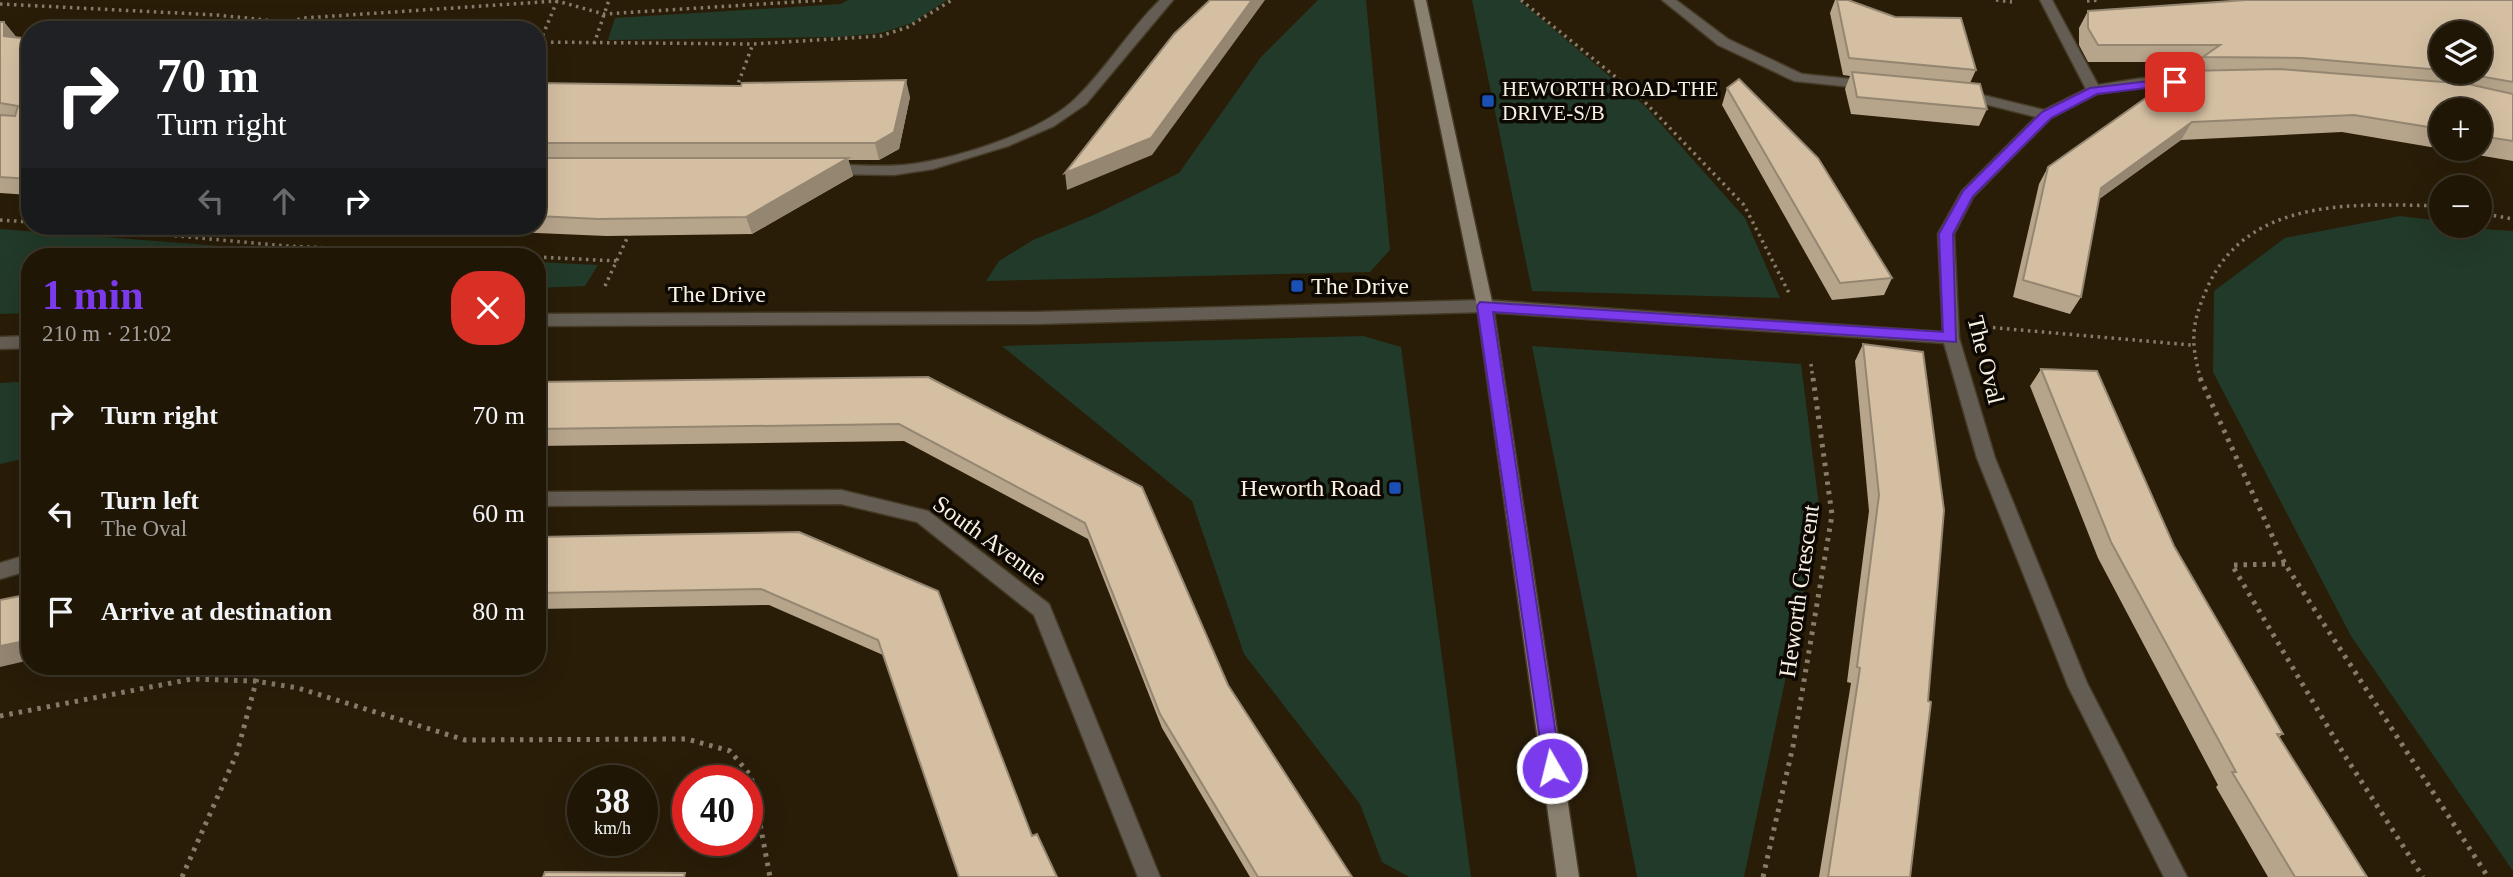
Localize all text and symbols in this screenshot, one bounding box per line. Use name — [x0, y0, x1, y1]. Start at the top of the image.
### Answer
map controls — [2429, 21, 2492, 238]
button: layers — [2429, 21, 2492, 84]
text: 70 m — [157, 48, 259, 103]
icon: right — [42, 49, 133, 140]
pin — [2145, 52, 2205, 112]
icon: arrive — [2156, 63, 2194, 101]
place label: HEWORTH ROAD-THE DRIVE-S/B — [1502, 77, 1718, 125]
marker: HEWORTH ROAD-THE DRIVE-S/B — [1480, 93, 1496, 109]
button: + — [2429, 98, 2492, 161]
text: Turn right — [157, 106, 287, 142]
button: − — [2429, 175, 2492, 238]
icon: left — [192, 182, 230, 220]
icon: ahead — [265, 182, 303, 220]
icon: right — [338, 182, 376, 220]
button: close — [451, 271, 525, 345]
text: 1 min — [42, 272, 144, 318]
place label: The Drive — [1311, 273, 1409, 299]
marker: The Drive — [1289, 278, 1305, 294]
street label: The Drive — [668, 281, 766, 307]
street label: The Oval — [1963, 313, 2010, 407]
text: 210 m · 21:02 — [42, 321, 172, 346]
icon: right — [42, 397, 80, 435]
text: Turn right — [101, 401, 218, 430]
text: 70 m — [472, 401, 525, 430]
place label: Heworth Road — [1240, 475, 1381, 501]
marker: Heworth Road — [1387, 480, 1403, 496]
text: Turn left — [101, 486, 199, 515]
street label: South Avenue — [928, 490, 1052, 590]
icon: left — [42, 495, 80, 533]
text: 60 m — [472, 499, 525, 528]
street label: Heworth Crescent — [1774, 503, 1824, 679]
text: The Oval — [101, 516, 187, 541]
icon: arrive — [42, 593, 80, 631]
text: Arrive at destination — [101, 597, 332, 626]
text: 80 m — [472, 597, 525, 626]
position arrow — [1515, 731, 1589, 805]
speed limit sign: 40 — [672, 765, 763, 856]
text: 38 — [595, 782, 630, 821]
text: km/h — [594, 818, 631, 838]

